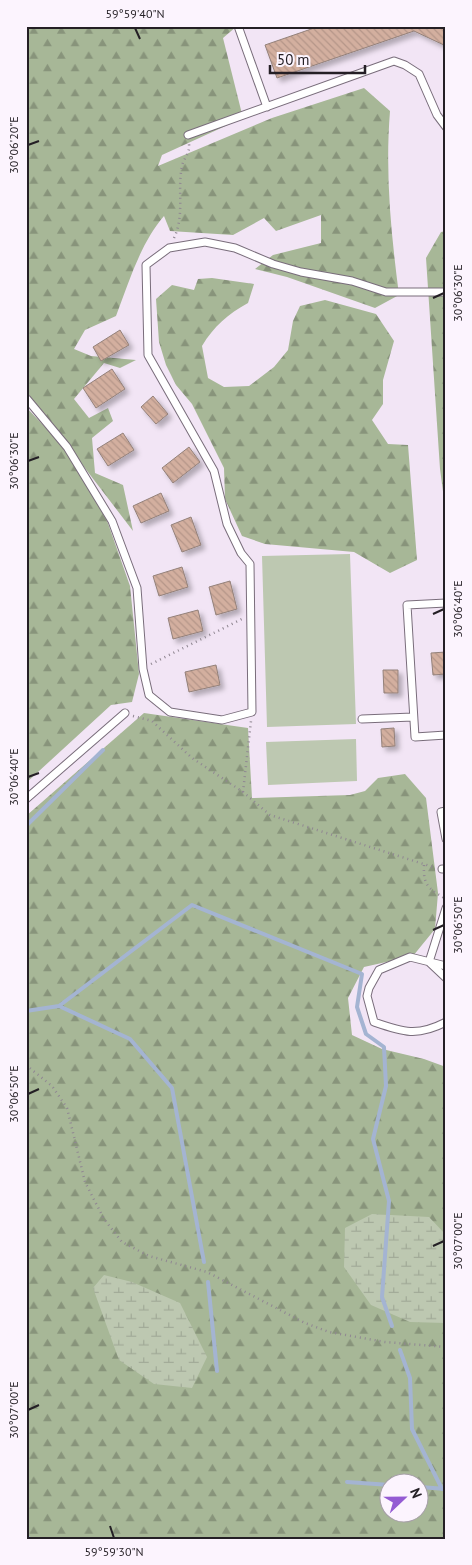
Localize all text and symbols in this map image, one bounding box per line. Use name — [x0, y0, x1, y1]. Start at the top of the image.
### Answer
text: 59°59'40"N — [105, 6, 165, 21]
scale bar — [270, 42, 364, 74]
text: 50 m — [277, 50, 310, 69]
text: 30°06'20"E — [6, 116, 21, 174]
text: 30°06'30"E — [450, 264, 465, 322]
text: 30°06'30"E — [6, 432, 21, 490]
text: 30°06'40"E — [450, 580, 465, 638]
text: 30°06'40"E — [6, 748, 21, 806]
text: 30°06'50"E — [450, 896, 465, 954]
text: 30°06'50"E — [6, 1065, 21, 1123]
text: 30°07'00"E — [450, 1212, 465, 1270]
text: 30°07'00"E — [6, 1381, 21, 1439]
north arrow — [380, 1472, 430, 1522]
text: N — [406, 1485, 426, 1501]
text: 59°59'30"N — [84, 1544, 144, 1559]

